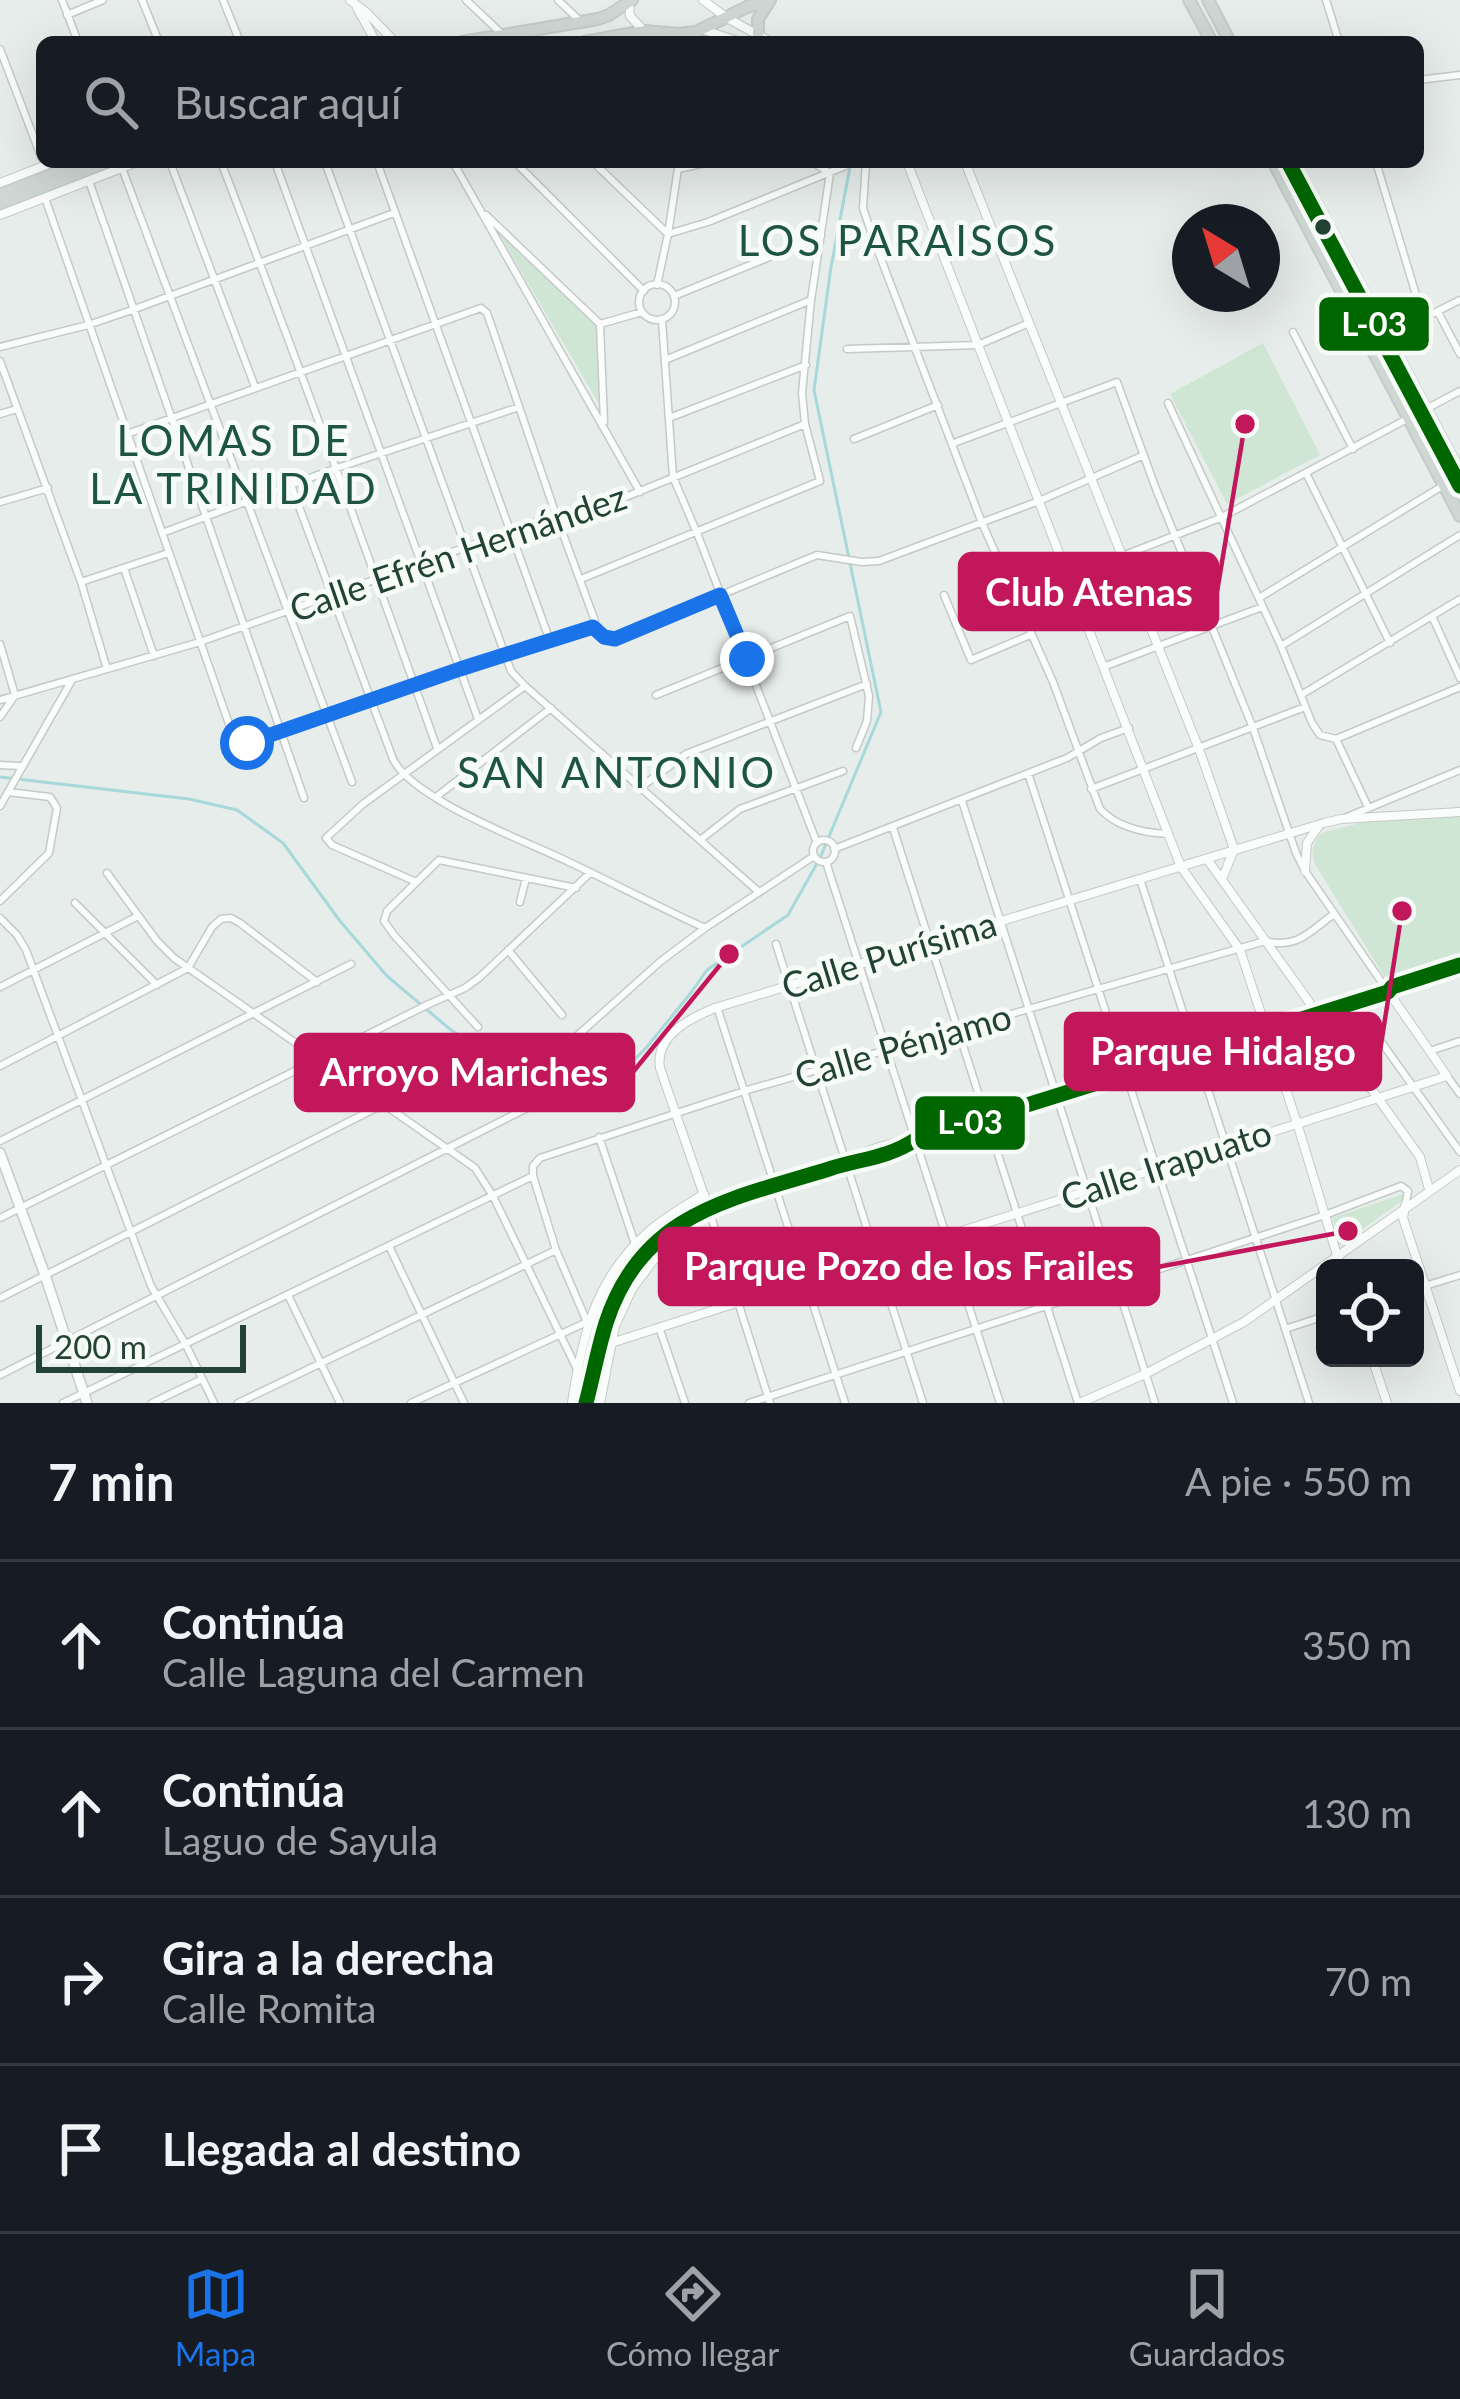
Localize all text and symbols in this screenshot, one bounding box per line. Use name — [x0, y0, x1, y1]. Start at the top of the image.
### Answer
search box — [36, 36, 1424, 168]
icon: search — [78, 69, 144, 135]
text: Buscar aquí — [174, 75, 401, 129]
north arrow — [1172, 204, 1280, 312]
district label: LOS PARAISOS — [738, 215, 1058, 265]
unlabelled marker — [1312, 216, 1334, 238]
line badge: L-03 — [1317, 295, 1431, 353]
text: L-03 — [1341, 303, 1407, 343]
district label: LOMAS DE LA TRINIDAD — [89, 415, 379, 513]
street label: Calle Efrén Hernández — [284, 474, 632, 630]
callout: Club Atenas — [960, 554, 1217, 629]
text: Club Atenas — [985, 568, 1193, 614]
route end — [720, 632, 774, 686]
route start — [220, 716, 274, 770]
district label: SAN ANTONIO — [457, 747, 777, 797]
street label: Calle Purísima — [776, 901, 1001, 1008]
street label: Calle Pénjamo — [789, 993, 1016, 1097]
callout: Parque Hidalgo — [1066, 1014, 1380, 1089]
text: Parque Hidalgo — [1090, 1027, 1356, 1073]
callout: Arroyo Mariches — [296, 1035, 633, 1110]
text: Arroyo Mariches — [319, 1048, 608, 1094]
line badge: L-03 — [913, 1094, 1027, 1152]
text: L-03 — [937, 1101, 1003, 1141]
street label: Calle Irapuato — [1055, 1109, 1277, 1219]
callout: Parque Pozo de los Frailes — [660, 1229, 1158, 1304]
text: Parque Pozo de los Frailes — [684, 1242, 1134, 1288]
map controls — [1316, 1259, 1424, 1367]
button: locate — [1316, 1259, 1424, 1367]
scale bar — [36, 1319, 246, 1372]
text: 200 m — [54, 1326, 147, 1366]
text: 7 min — [48, 1451, 174, 1512]
text: A pie · 550 m — [1185, 1458, 1412, 1504]
text: Continúa — [162, 1595, 345, 1649]
icon: ahead — [48, 1612, 114, 1678]
text: 350 m — [1302, 1622, 1412, 1668]
text: Calle Laguna del Carmen — [162, 1649, 585, 1695]
text: Continúa — [162, 1763, 345, 1817]
icon: ahead — [48, 1780, 114, 1846]
text: 130 m — [1302, 1790, 1412, 1836]
text: Laguo de Sayula — [162, 1817, 438, 1863]
text: Gira a la derecha — [162, 1931, 495, 1985]
icon: right — [48, 1948, 114, 2014]
text: 70 m — [1325, 1958, 1412, 2004]
text: Calle Romita — [162, 1985, 377, 2031]
icon: arrive — [48, 2116, 114, 2182]
text: Llegada al destino — [162, 2122, 521, 2176]
tab: Mapa — [175, 2261, 256, 2373]
tab: Cómo llegar — [606, 2261, 779, 2373]
tab: Guardados — [1129, 2261, 1285, 2373]

